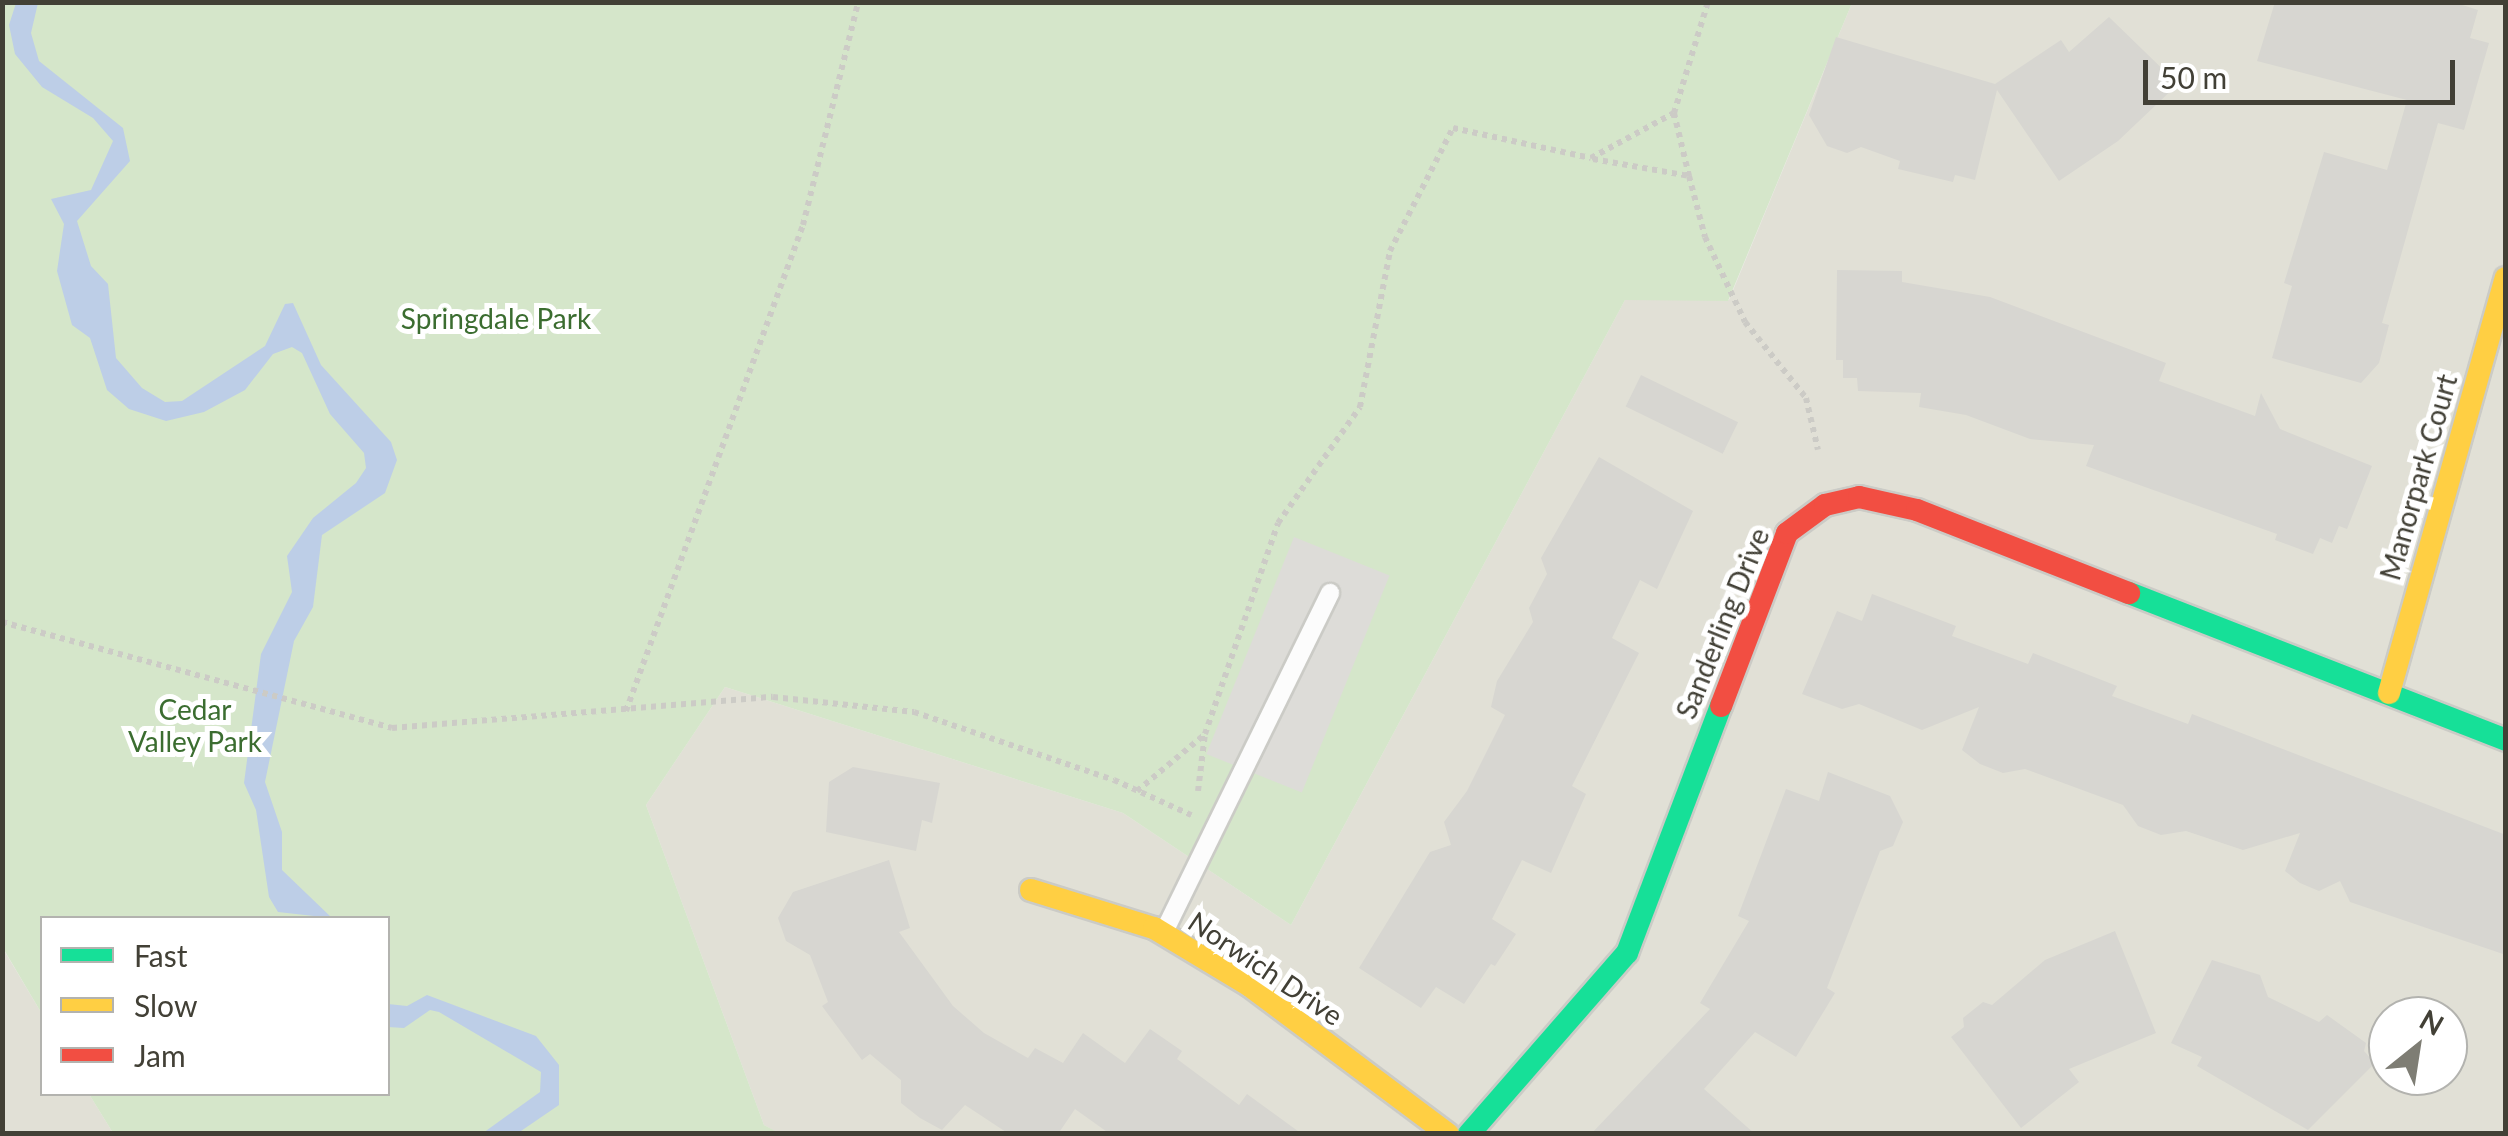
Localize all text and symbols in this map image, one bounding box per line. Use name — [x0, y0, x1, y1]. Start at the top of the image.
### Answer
scale bar — [2148, 40, 2460, 102]
text: 50 m — [2160, 59, 2227, 95]
park label: Springdale Park — [401, 301, 591, 335]
street label: Manorpark Court — [2373, 370, 2463, 584]
street label: Sanderling Drive — [1668, 523, 1776, 723]
park label: Cedar Valley Park — [128, 692, 262, 758]
street label: Norwich Drive — [1183, 904, 1349, 1032]
legend — [40, 916, 390, 1096]
text: Fast — [134, 937, 188, 973]
text: Slow — [134, 987, 197, 1023]
north arrow — [2368, 996, 2468, 1096]
text: N — [2414, 1002, 2450, 1042]
text: Jam — [134, 1037, 186, 1073]

